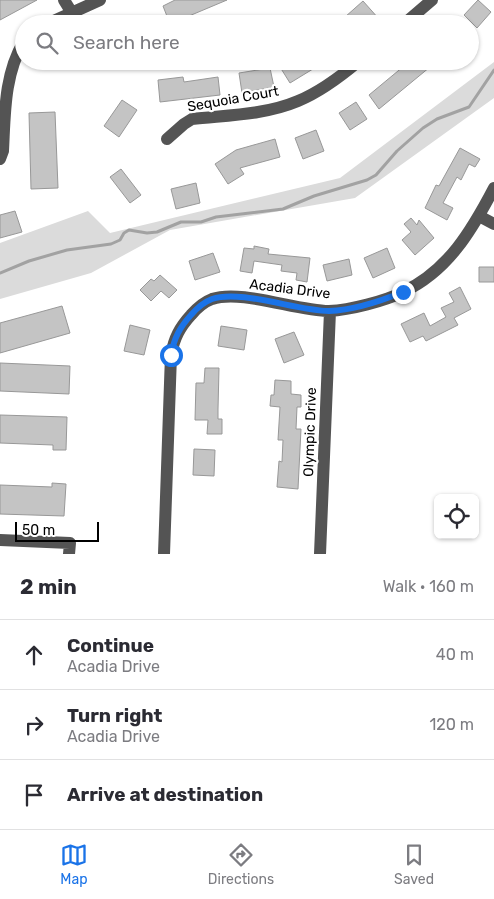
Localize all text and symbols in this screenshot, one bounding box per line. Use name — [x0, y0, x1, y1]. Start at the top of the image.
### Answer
search box — [15, 15, 479, 70]
icon: search — [33, 29, 61, 57]
text: Search here — [73, 31, 180, 54]
street label: Sequoia Court — [186, 83, 281, 115]
street label: Acadia Drive — [249, 276, 332, 302]
route end — [392, 281, 415, 304]
route start — [160, 344, 183, 367]
street label: Olympic Drive — [300, 387, 320, 477]
map controls — [434, 494, 479, 539]
button: locate — [434, 494, 479, 539]
scale bar — [15, 519, 99, 542]
text: 50 m — [22, 522, 55, 539]
text: 2 min — [20, 574, 77, 599]
text: Walk · 160 m — [383, 577, 474, 596]
text: Continue — [67, 634, 154, 657]
icon: ahead — [20, 641, 48, 669]
text: 40 m — [436, 645, 474, 664]
text: Acadia Drive — [67, 657, 160, 676]
text: Turn right — [67, 704, 162, 727]
icon: right — [20, 711, 48, 739]
text: 120 m — [429, 715, 474, 734]
text: Acadia Drive — [67, 727, 160, 746]
icon: arrive — [20, 781, 48, 809]
text: Arrive at destination — [67, 783, 263, 806]
tab: Map — [60, 841, 88, 888]
tab: Directions — [208, 841, 274, 888]
tab: Saved — [394, 841, 434, 888]

